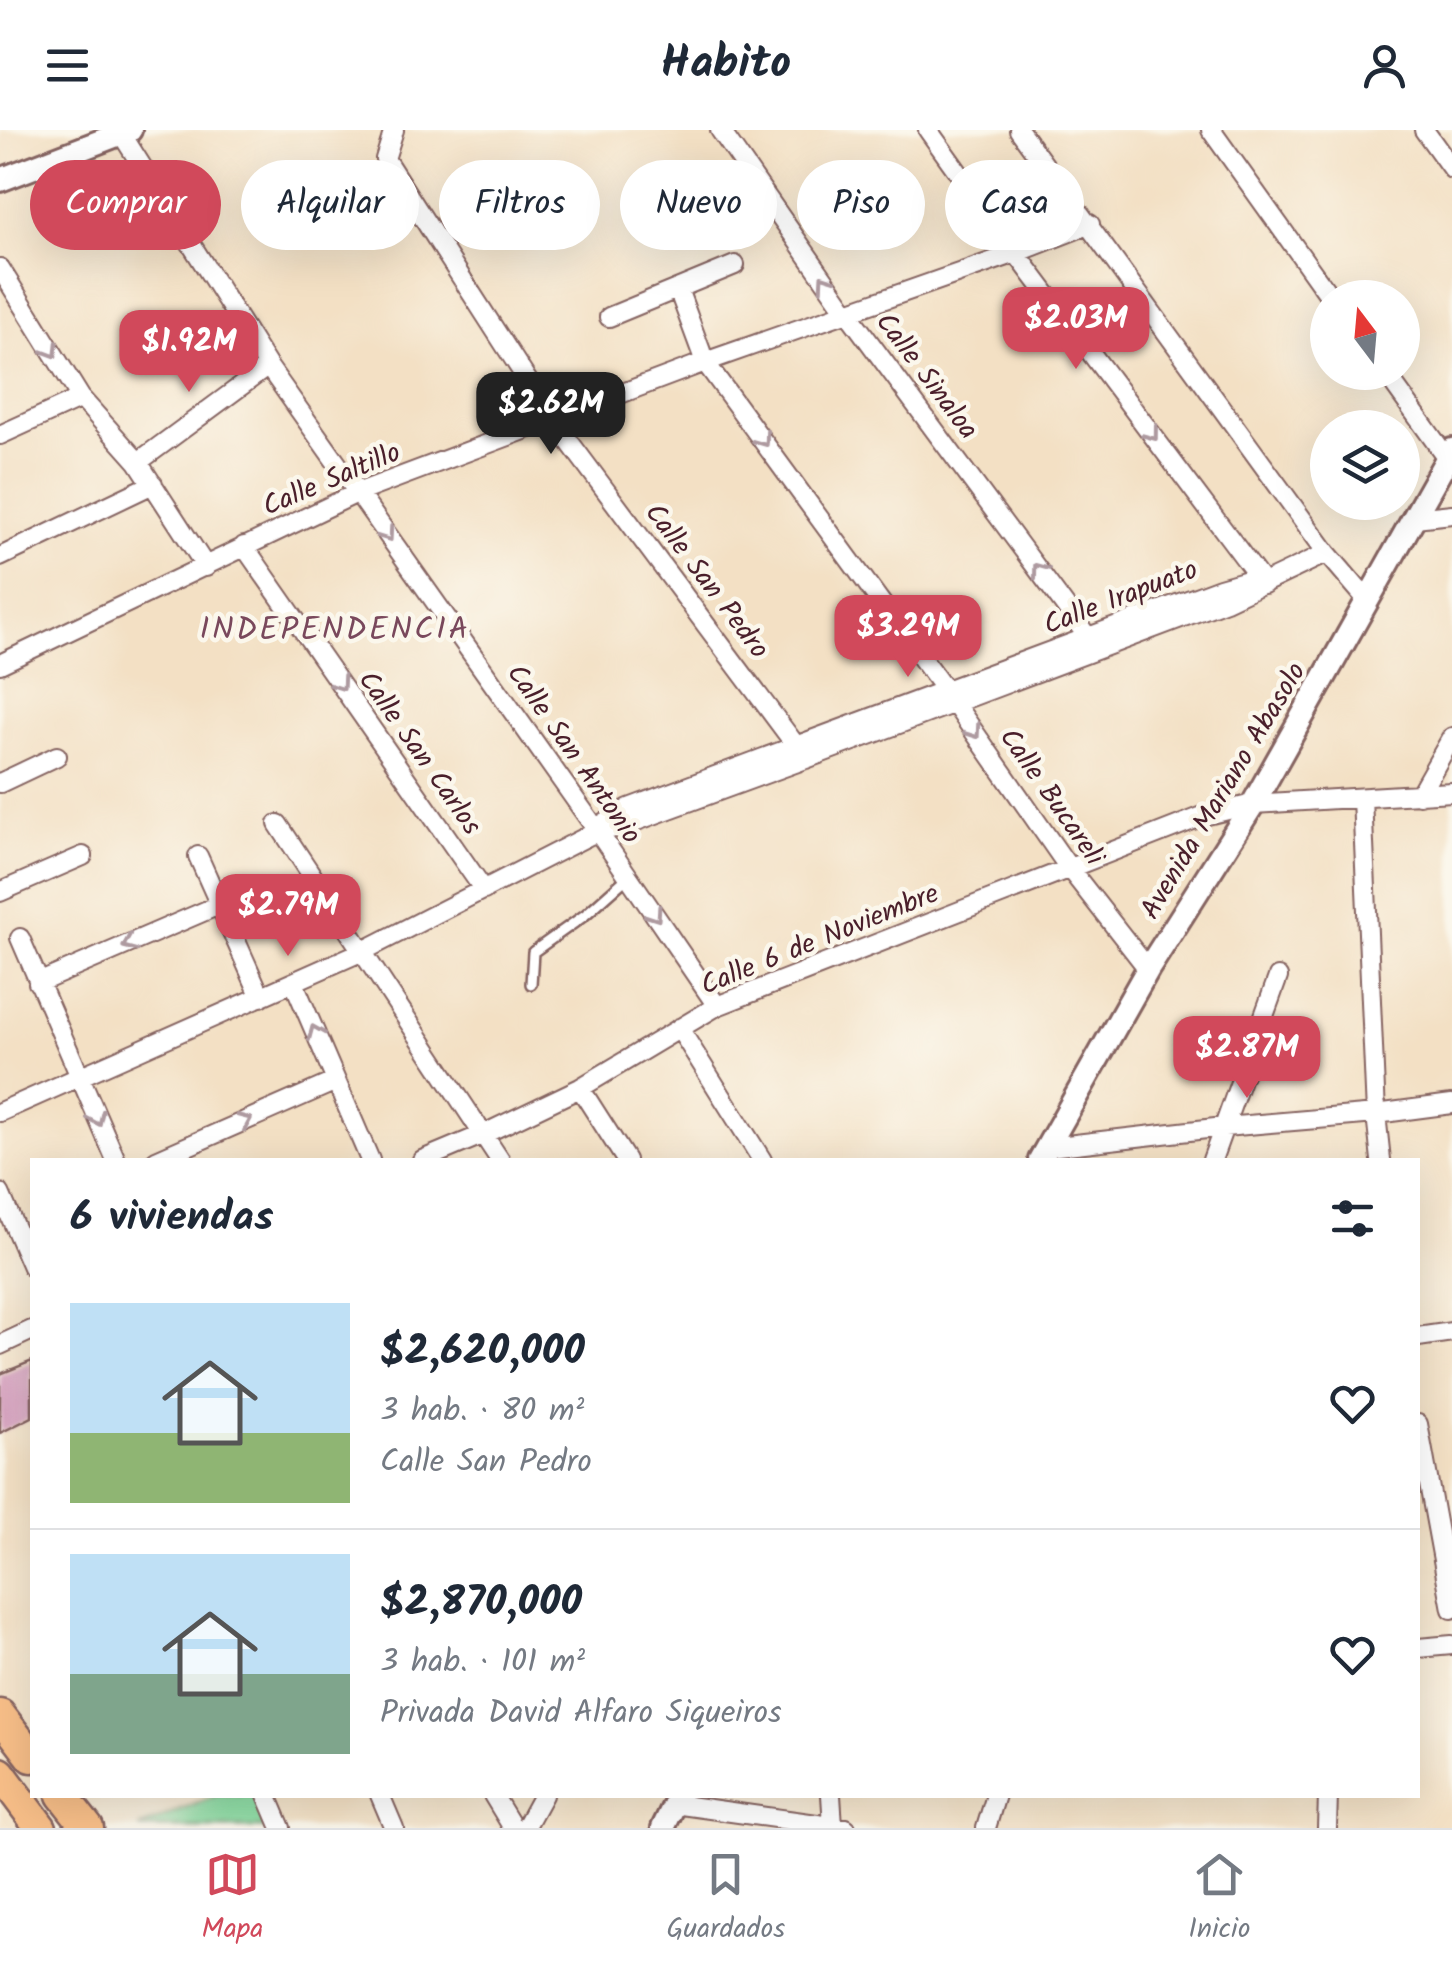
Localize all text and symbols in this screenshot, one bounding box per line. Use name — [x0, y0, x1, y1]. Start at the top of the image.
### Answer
text: Habito — [661, 29, 791, 101]
icon: menu — [40, 38, 95, 93]
icon: person — [1357, 38, 1412, 93]
chip: Comprar — [30, 160, 221, 250]
chip: Alquilar — [241, 160, 419, 250]
chip: Filtros — [439, 160, 600, 250]
chip: Nuevo — [620, 160, 777, 250]
chip: Piso — [797, 160, 925, 250]
chip: Casa — [945, 160, 1084, 250]
one-way arrow — [819, 273, 837, 292]
north arrow — [1310, 280, 1420, 390]
map controls — [1310, 280, 1420, 520]
pin: $2.03M — [995, 287, 1157, 372]
text: $2.03M — [1024, 294, 1128, 345]
street label: Calle Sinaloa — [863, 303, 989, 450]
pin: $1.92M — [108, 310, 270, 395]
text: $1.92M — [141, 317, 237, 368]
one-way arrow — [40, 340, 59, 358]
pin: $2.62M — [470, 372, 632, 457]
text: $2.62M — [498, 379, 604, 430]
button: layers — [1310, 410, 1420, 520]
one-way arrow — [1141, 423, 1158, 441]
one-way arrow — [750, 429, 769, 448]
street label: Calle Saltillo — [256, 431, 408, 530]
street label: Calle San Pedro — [632, 494, 780, 669]
one-way arrow — [376, 524, 393, 542]
street label: Calle Irapuato — [1037, 548, 1205, 648]
one-way arrow — [1033, 563, 1050, 581]
pin: $3.29M — [827, 595, 989, 680]
text: $3.29M — [856, 602, 960, 653]
district label: INDEPENDENCIA — [200, 605, 470, 656]
street label: Avenida Mariano Abasolo — [1129, 654, 1319, 929]
street label: Calle San Antonio — [494, 655, 652, 854]
street label: Calle San Carlos — [345, 662, 493, 845]
one-way arrow — [328, 672, 346, 691]
street label: Calle Bucareli — [987, 719, 1116, 877]
one-way arrow — [962, 721, 980, 740]
street label: Calle 6 de Noviembre — [694, 872, 946, 1009]
pin: $2.79M — [207, 874, 369, 959]
text: $2.79M — [238, 881, 338, 932]
one-way arrow — [643, 904, 661, 923]
one-way arrow — [121, 932, 139, 952]
pin: $2.87M — [1166, 1016, 1328, 1101]
text: $2.87M — [1195, 1023, 1299, 1074]
one-way arrow — [307, 1024, 327, 1042]
one-way arrow — [85, 1109, 105, 1127]
one-way arrow — [235, 1113, 253, 1133]
text: 6 viviendas — [70, 1185, 274, 1252]
icon: filters — [1325, 1191, 1380, 1246]
text: $2,620,000 — [380, 1319, 585, 1386]
icon: home — [150, 1343, 270, 1463]
icon: heart — [1325, 1376, 1380, 1431]
text: 3 hab. · 80 m² — [380, 1386, 584, 1437]
text: Calle San Pedro — [380, 1437, 592, 1488]
text: $2,870,000 — [380, 1570, 582, 1637]
icon: home — [150, 1594, 270, 1714]
icon: heart — [1325, 1627, 1380, 1682]
text: 3 hab. · 101 m² — [380, 1637, 585, 1688]
text: Privada David Alfaro Siqueiros — [380, 1688, 782, 1739]
tab: Mapa — [202, 1847, 263, 1952]
tab: Guardados — [666, 1847, 785, 1952]
tab: Inicio — [1188, 1847, 1250, 1952]

